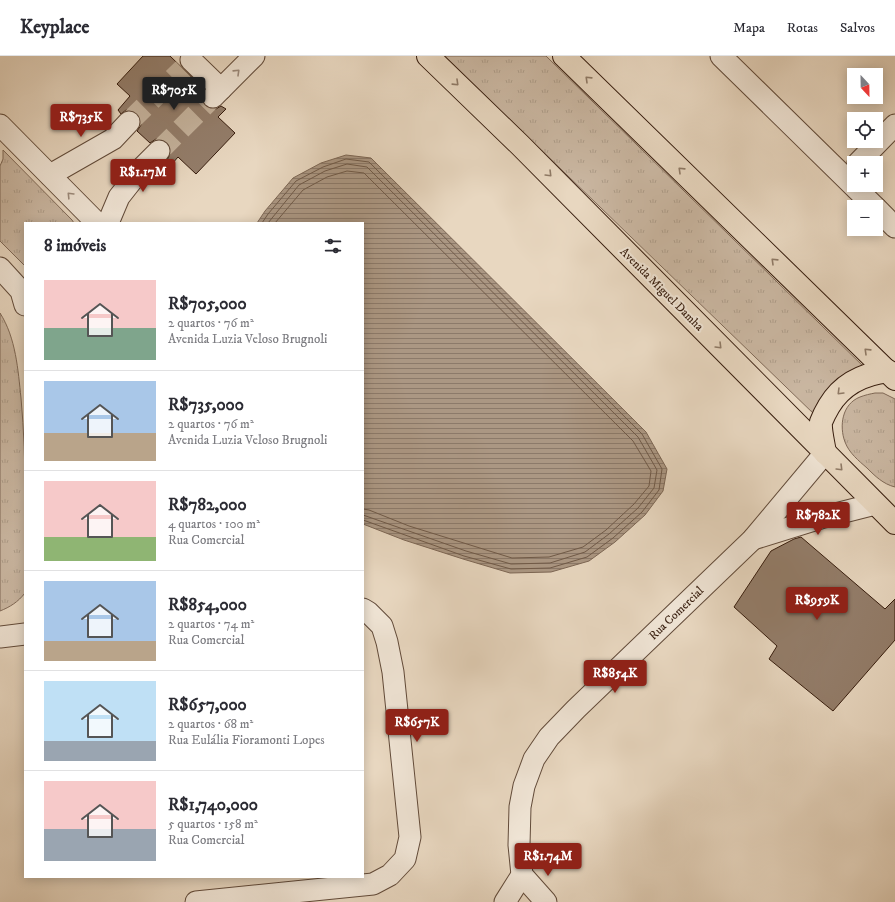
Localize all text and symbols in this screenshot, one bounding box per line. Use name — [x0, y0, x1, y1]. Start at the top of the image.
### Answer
text: Keyplace — [20, 16, 89, 39]
text: Mapa — [733, 19, 765, 37]
text: Rotas — [787, 19, 818, 37]
text: Salvos — [840, 19, 875, 37]
north arrow — [847, 68, 883, 104]
map controls — [847, 68, 883, 236]
one-way arrow — [232, 69, 240, 77]
one-way arrow — [585, 76, 593, 84]
pin: R$705K — [141, 77, 207, 111]
one-way arrow — [451, 78, 459, 86]
text: R$705K — [151, 82, 197, 98]
pin: R$735K — [48, 104, 114, 138]
text: R$735K — [59, 109, 103, 125]
button: locate — [847, 112, 883, 148]
button: + — [847, 156, 883, 192]
pin: R$1.17M — [106, 159, 180, 193]
text: R$1.17M — [119, 164, 167, 180]
one-way arrow — [678, 167, 686, 175]
one-way arrow — [544, 169, 551, 177]
one-way arrow — [67, 192, 75, 200]
button: − — [847, 200, 883, 236]
text: 8 imóveis — [44, 235, 106, 257]
icon: filters — [322, 235, 344, 257]
street label: Avenida Miguel Damha — [617, 244, 707, 335]
one-way arrow — [771, 258, 779, 265]
text: R$705,000 — [168, 293, 247, 315]
icon: home — [76, 296, 124, 344]
text: 2 quartos · 76 m² — [168, 315, 254, 331]
text: Avenida Luzia Veloso Brugnoli — [168, 331, 327, 347]
one-way arrow — [714, 341, 722, 349]
one-way arrow — [864, 348, 872, 356]
one-way arrow — [837, 387, 845, 395]
text: R$735,000 — [168, 394, 244, 416]
icon: home — [76, 397, 124, 445]
text: 2 quartos · 76 m² — [168, 416, 254, 432]
text: Avenida Luzia Veloso Brugnoli — [168, 432, 327, 448]
one-way arrow — [835, 463, 843, 471]
text: R$782,000 — [168, 494, 247, 516]
icon: home — [76, 497, 124, 545]
pin: R$782K — [785, 502, 851, 536]
text: R$782K — [796, 507, 840, 523]
text: 4 quartos · 100 m² — [168, 516, 260, 532]
text: Rua Comercial — [168, 532, 244, 548]
street label: Rua Comercial — [646, 583, 707, 643]
pin: R$959K — [784, 587, 850, 621]
text: R$959K — [795, 592, 839, 608]
text: R$854,000 — [168, 594, 247, 616]
icon: home — [76, 597, 124, 645]
text: 2 quartos · 74 m² — [168, 616, 254, 632]
text: Rua Comercial — [168, 632, 244, 648]
pin: R$854K — [582, 660, 648, 694]
text: R$854K — [593, 665, 637, 681]
text: R$657,000 — [168, 694, 247, 716]
icon: home — [76, 697, 124, 745]
pin: R$657K — [384, 709, 450, 743]
text: R$657K — [395, 714, 439, 730]
text: 2 quartos · 68 m² — [168, 716, 253, 732]
text: Rua Eulália Fioramonti Lopes — [168, 732, 325, 748]
text: R$1,740,000 — [168, 794, 258, 816]
icon: home — [76, 797, 124, 845]
text: 5 quartos · 158 m² — [168, 816, 258, 832]
text: Rua Comercial — [168, 832, 244, 848]
pin: R$1.74M — [511, 843, 585, 877]
text: R$1.74M — [524, 848, 572, 864]

